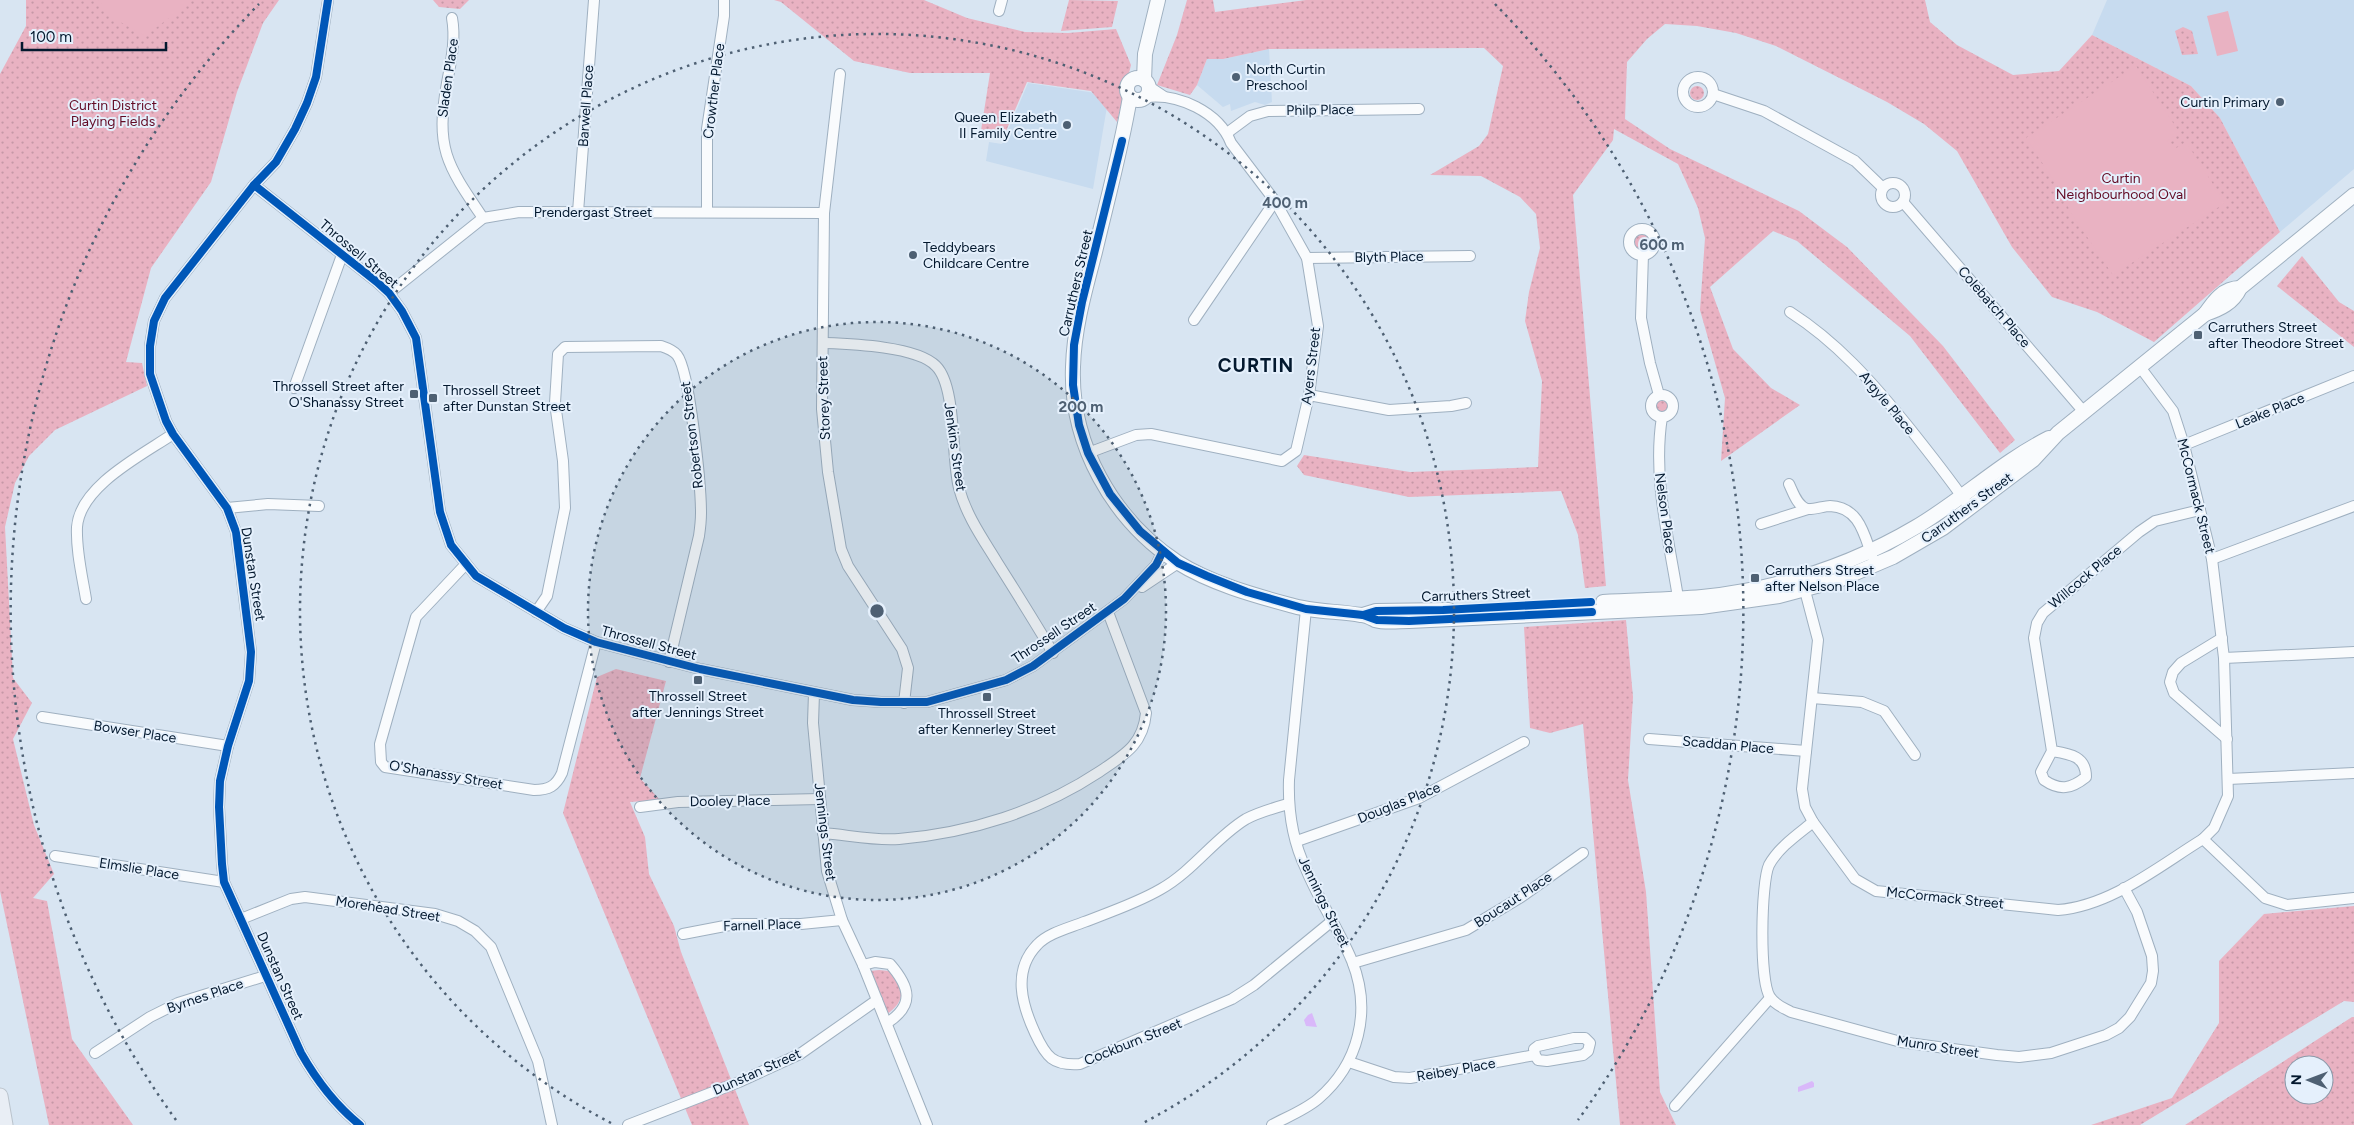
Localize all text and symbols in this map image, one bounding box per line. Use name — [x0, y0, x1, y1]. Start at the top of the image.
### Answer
scale bar — [22, 20, 166, 52]
text: 100 m — [30, 28, 72, 46]
street label: Sladen Place — [434, 37, 462, 119]
street label: Crowther Place — [700, 42, 728, 140]
place label: North Curtin Preschool — [1246, 61, 1325, 94]
street label: Barwell Place — [575, 64, 597, 148]
marker: North Curtin Preschool — [1230, 71, 1242, 83]
place label: Curtin Primary — [2180, 94, 2271, 111]
marker: Curtin Primary — [2274, 96, 2286, 108]
park label: Curtin District Playing Fields — [69, 97, 157, 130]
street label: Philp Place — [1286, 101, 1354, 119]
place label: Queen Elizabeth II Family Centre — [954, 109, 1057, 142]
marker: Queen Elizabeth II Family Centre — [1061, 119, 1073, 131]
park label: Curtin Neighbourhood Oval — [2056, 170, 2186, 203]
text: 400 m — [1262, 194, 1308, 212]
street label: Prendergast Street — [534, 204, 652, 221]
street label: Throssell Street — [316, 216, 402, 292]
street label: Carruthers Street — [1055, 228, 1097, 338]
text: 600 m — [1640, 236, 1684, 254]
place label: Teddybears Childcare Centre — [923, 239, 1030, 272]
street label: Blyth Place — [1354, 248, 1424, 266]
marker: Teddybears Childcare Centre — [907, 249, 919, 261]
street label: Colebatch Place — [1954, 263, 2034, 351]
place label: Carruthers Street after Theodore Street — [2208, 319, 2344, 352]
street label: Ayers Street — [1298, 326, 1324, 406]
marker: Carruthers Street after Theodore Street — [2192, 329, 2204, 341]
district label: CURTIN — [1218, 354, 1294, 377]
street label: Storey Street — [814, 356, 834, 440]
street label: Argyle Place — [1856, 368, 1919, 438]
place label: Throssell Street after O'Shanassy Street — [273, 378, 404, 411]
street label: Robertson Street — [677, 380, 707, 490]
place label: Throssell Street after Dunstan Street — [443, 382, 571, 415]
marker: Throssell Street after O'Shanassy Street — [408, 388, 420, 400]
street label: Leake Place — [2233, 389, 2308, 433]
marker: Throssell Street after Dunstan Street — [427, 392, 439, 404]
text: 200 m — [1059, 398, 1103, 416]
street label: Jenkins Street — [940, 401, 970, 493]
street label: McCormack Street — [2173, 436, 2219, 556]
street label: Carruthers Street — [1918, 469, 2016, 547]
street label: Nelson Place — [1651, 472, 1679, 555]
street label: Dunstan Street — [237, 526, 269, 622]
street label: Willcock Place — [2045, 541, 2125, 612]
place label: Carruthers Street after Nelson Place — [1765, 562, 1880, 595]
marker: Carruthers Street after Nelson Place — [1749, 572, 1761, 584]
street label: Carruthers Street — [1421, 585, 1531, 605]
street label: Throssell Street — [1009, 599, 1099, 667]
centre of rings — [868, 602, 886, 620]
street label: Throssell Street — [600, 622, 698, 664]
marker: Throssell Street after Jennings Street — [692, 674, 704, 686]
place label: Throssell Street after Jennings Street — [632, 688, 764, 721]
marker: Throssell Street after Kennerley Street — [981, 691, 993, 703]
place label: Throssell Street after Kennerley Street — [918, 705, 1056, 738]
street label: Bowser Place — [92, 717, 178, 747]
street label: Scaddan Place — [1682, 733, 1775, 757]
street label: O'Shanassy Street — [388, 757, 504, 793]
street label: Douglas Place — [1355, 779, 1443, 827]
street label: Jennings Street — [811, 782, 839, 882]
street label: Dooley Place — [689, 792, 771, 810]
street label: Elmslie Place — [98, 854, 181, 884]
street label: Jennings Street — [1295, 854, 1353, 950]
street label: Boucaut Place — [1471, 868, 1555, 931]
street label: McCormack Street — [1885, 883, 2005, 913]
street label: Morehead Street — [334, 892, 442, 926]
street label: Farnell Place — [723, 915, 802, 935]
street label: Dunstan Street — [253, 929, 307, 1023]
street label: Byrnes Place — [165, 975, 246, 1017]
street label: Cockburn Street — [1082, 1015, 1184, 1069]
street label: Munro Street — [1896, 1032, 1980, 1062]
street label: Dunstan Street — [710, 1045, 804, 1099]
street label: Reibey Place — [1415, 1055, 1497, 1085]
north arrow — [2284, 1055, 2334, 1105]
text: N — [2288, 1074, 2305, 1085]

